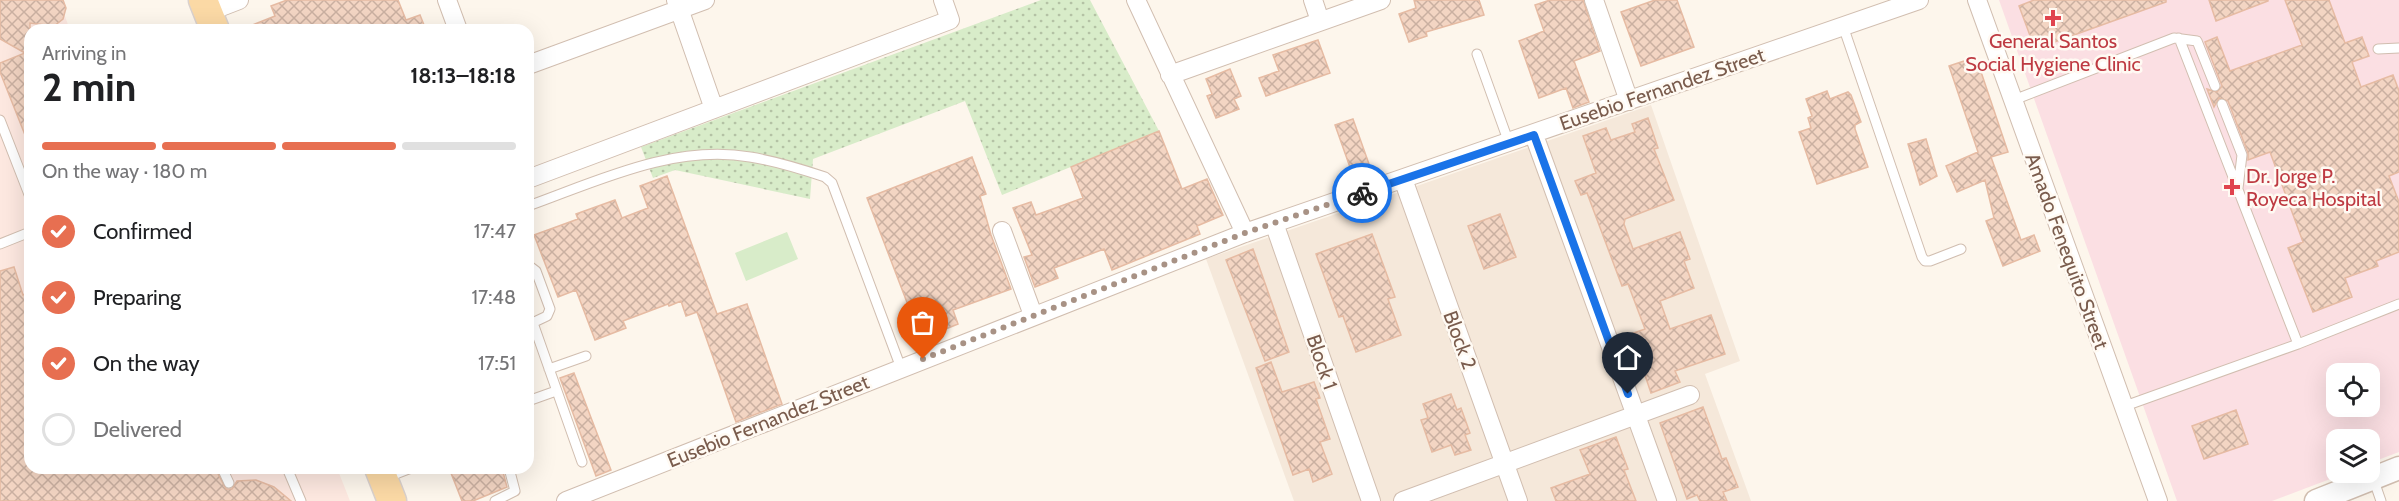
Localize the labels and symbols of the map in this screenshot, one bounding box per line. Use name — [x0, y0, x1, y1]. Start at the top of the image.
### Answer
marker: General Santos Social Hygiene Clinic — [2044, 9, 2062, 27]
place label: General Santos Social Hygiene Clinic — [1965, 29, 2141, 76]
street label: Eusebio Fernandez Street — [1556, 43, 1768, 135]
street label: Amado Fenequito Street — [2020, 150, 2114, 352]
courier — [1332, 163, 1392, 223]
place label: Dr. Jorge P. Royeca Hospital — [2246, 164, 2382, 211]
marker: Dr. Jorge P. Royeca Hospital — [2223, 178, 2241, 196]
pin — [897, 297, 948, 359]
street label: Block 2 — [1438, 307, 1482, 373]
street label: Block 1 — [1301, 331, 1343, 393]
pin — [1602, 332, 1653, 394]
street label: Eusebio Fernandez Street — [664, 369, 873, 472]

